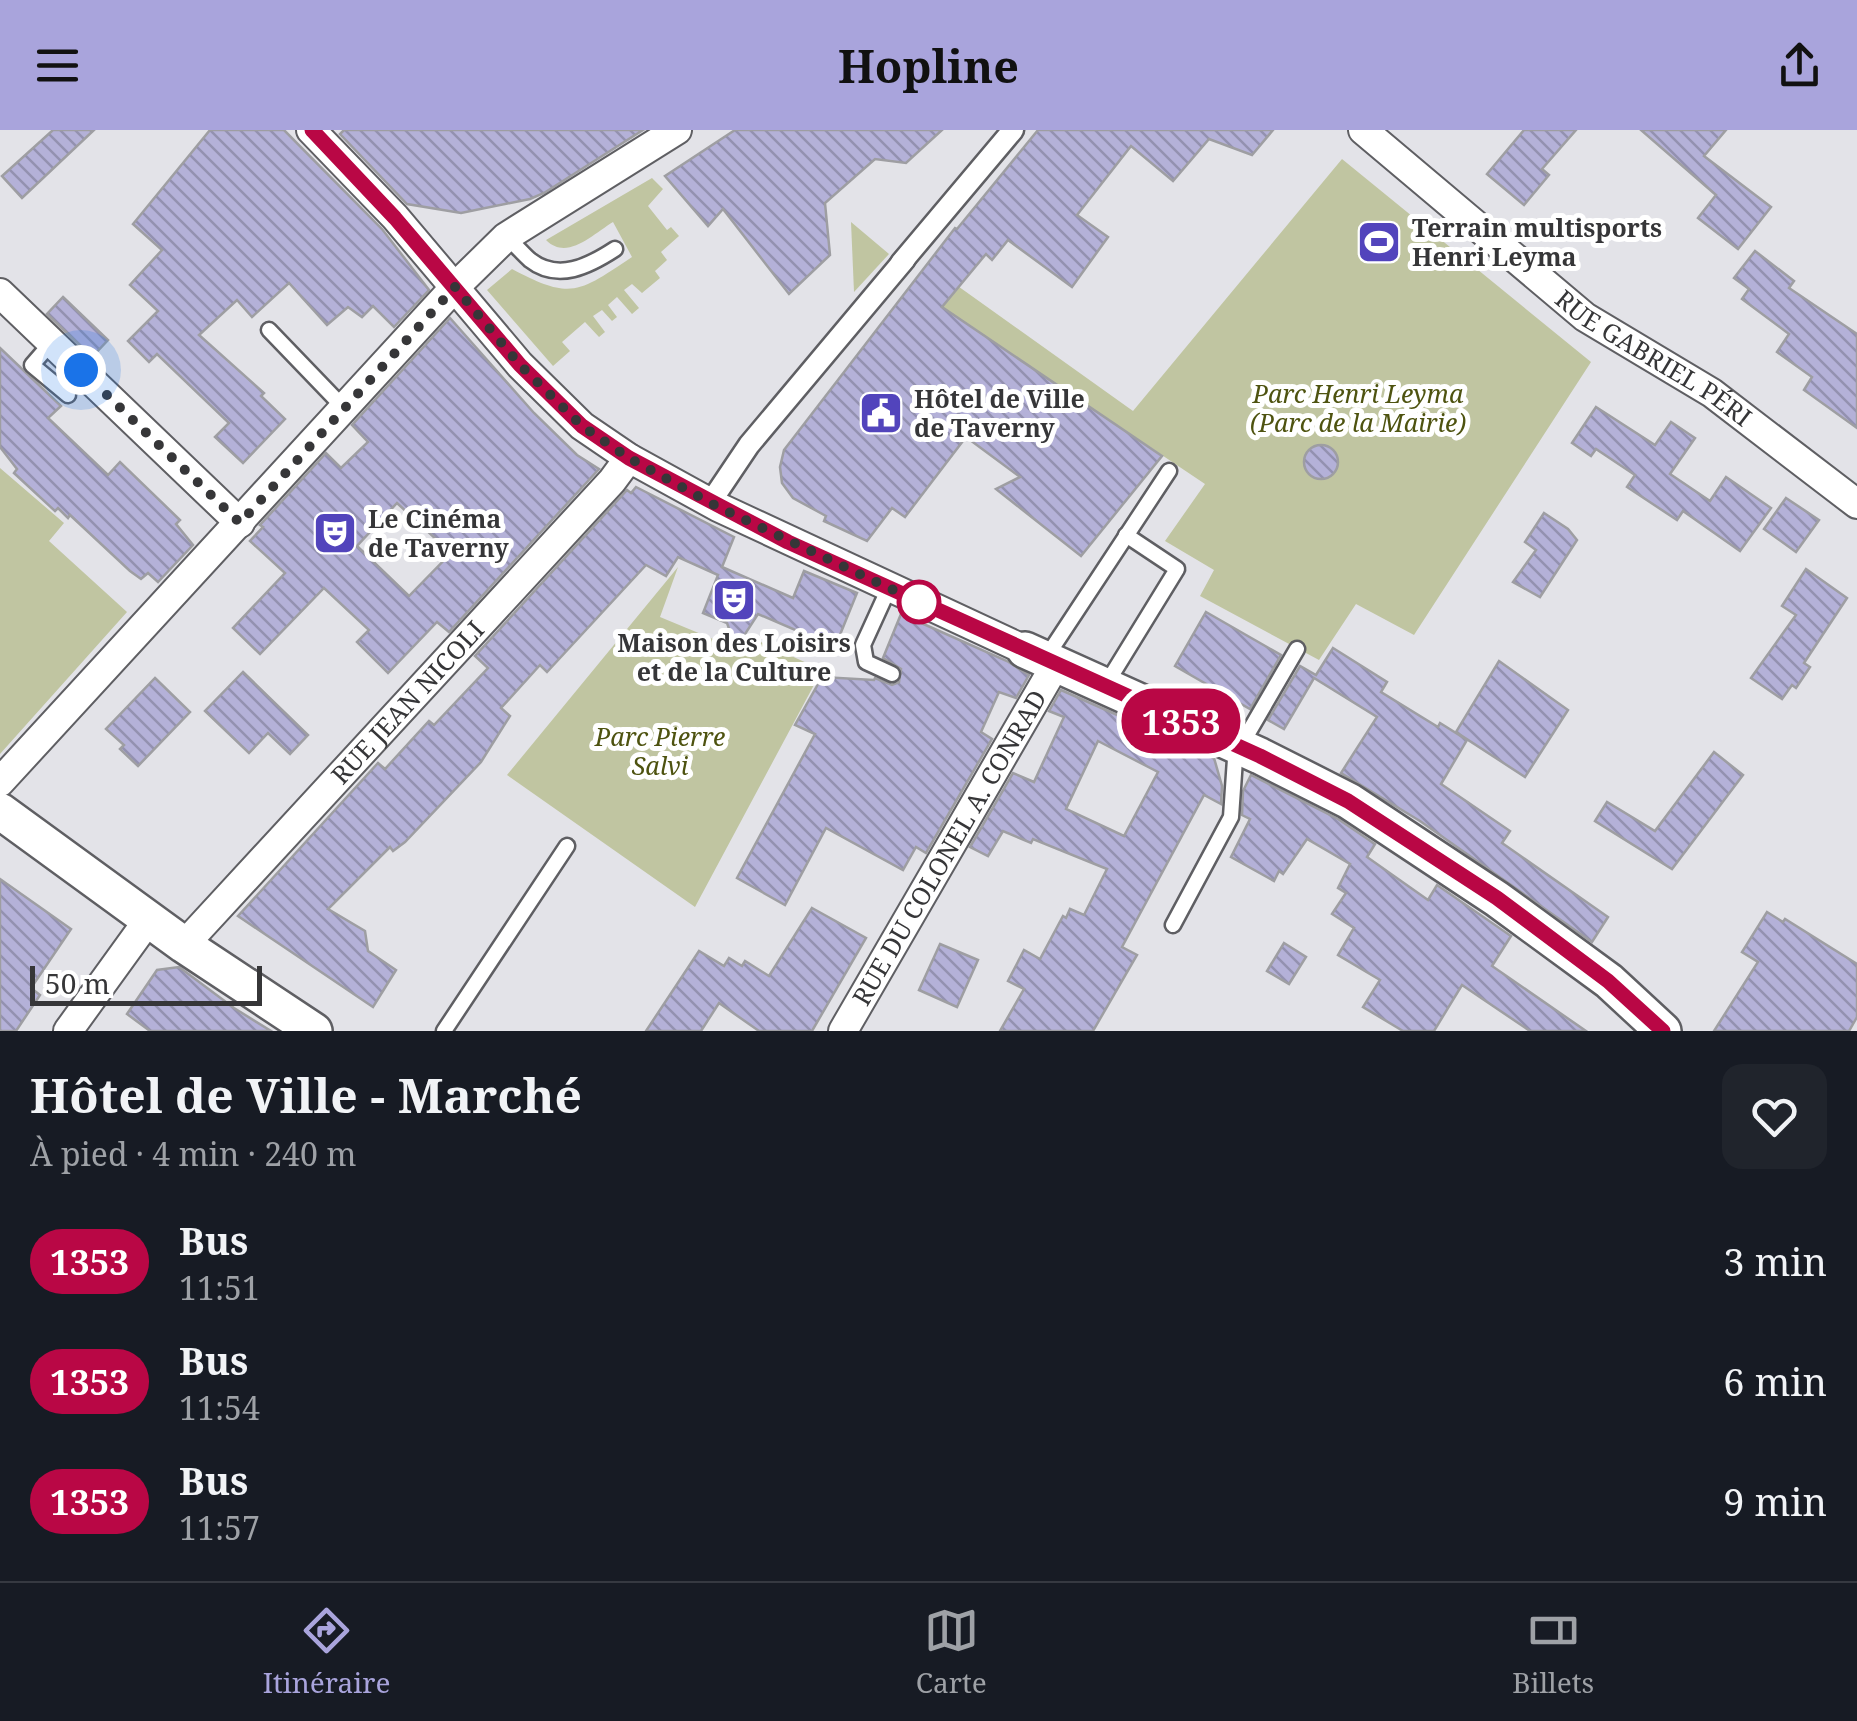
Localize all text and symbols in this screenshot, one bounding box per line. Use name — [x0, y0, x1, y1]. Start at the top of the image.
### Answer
text: Hopline — [838, 35, 1019, 96]
icon: menu — [30, 38, 85, 93]
icon: share — [1772, 38, 1827, 93]
place label: Terrain multisports Henri Leyma — [1412, 210, 1662, 273]
sports icon: Terrain multisports Henri Leyma — [1356, 219, 1402, 265]
street label: RUE GABRIEL PÉRI — [1549, 281, 1759, 433]
your location — [56, 345, 106, 395]
park label: Parc Henri Leyma (Parc de la Mairie) — [1250, 376, 1466, 439]
place label: Hôtel de Ville de Taverny — [914, 381, 1085, 444]
public building icon: Hôtel de Ville de Taverny — [858, 390, 904, 436]
place label: Le Cinéma de Taverny — [368, 501, 509, 564]
theatre icon: Le Cinéma de Taverny — [312, 510, 358, 556]
theatre icon: Maison des Loisirs et de la Culture — [711, 577, 757, 623]
unlabelled marker — [898, 581, 940, 623]
street label: RUE JEAN NICOLI — [323, 613, 491, 791]
place label: Maison des Loisirs et de la Culture — [617, 625, 851, 688]
street label: RUE DU COLONEL A. CONRAD — [844, 683, 1053, 1011]
line badge: 1353 — [1111, 688, 1251, 754]
text: 1353 — [1141, 698, 1221, 745]
park label: Parc Pierre Salvi — [594, 719, 725, 782]
scale bar — [30, 961, 262, 1006]
text: 50 m — [45, 964, 110, 1002]
text: Hôtel de Ville - Marché — [30, 1062, 582, 1127]
button: heart — [1722, 1064, 1827, 1169]
text: À pied · 4 min · 240 m — [30, 1132, 356, 1175]
text: Bus — [179, 1214, 248, 1266]
text: 3 min — [1723, 1235, 1827, 1287]
text: 1353 — [50, 1238, 129, 1285]
text: 11:51 — [179, 1266, 260, 1309]
text: Bus — [179, 1334, 248, 1386]
text: 6 min — [1723, 1355, 1827, 1407]
text: 1353 — [50, 1358, 129, 1405]
text: 11:54 — [179, 1386, 260, 1429]
text: Bus — [179, 1454, 248, 1506]
text: 9 min — [1723, 1475, 1827, 1527]
text: 1353 — [50, 1478, 129, 1525]
text: 11:57 — [179, 1506, 260, 1549]
tab: Itinéraire — [263, 1603, 390, 1701]
tab: Carte — [916, 1603, 987, 1701]
tab: Billets — [1512, 1603, 1594, 1701]

